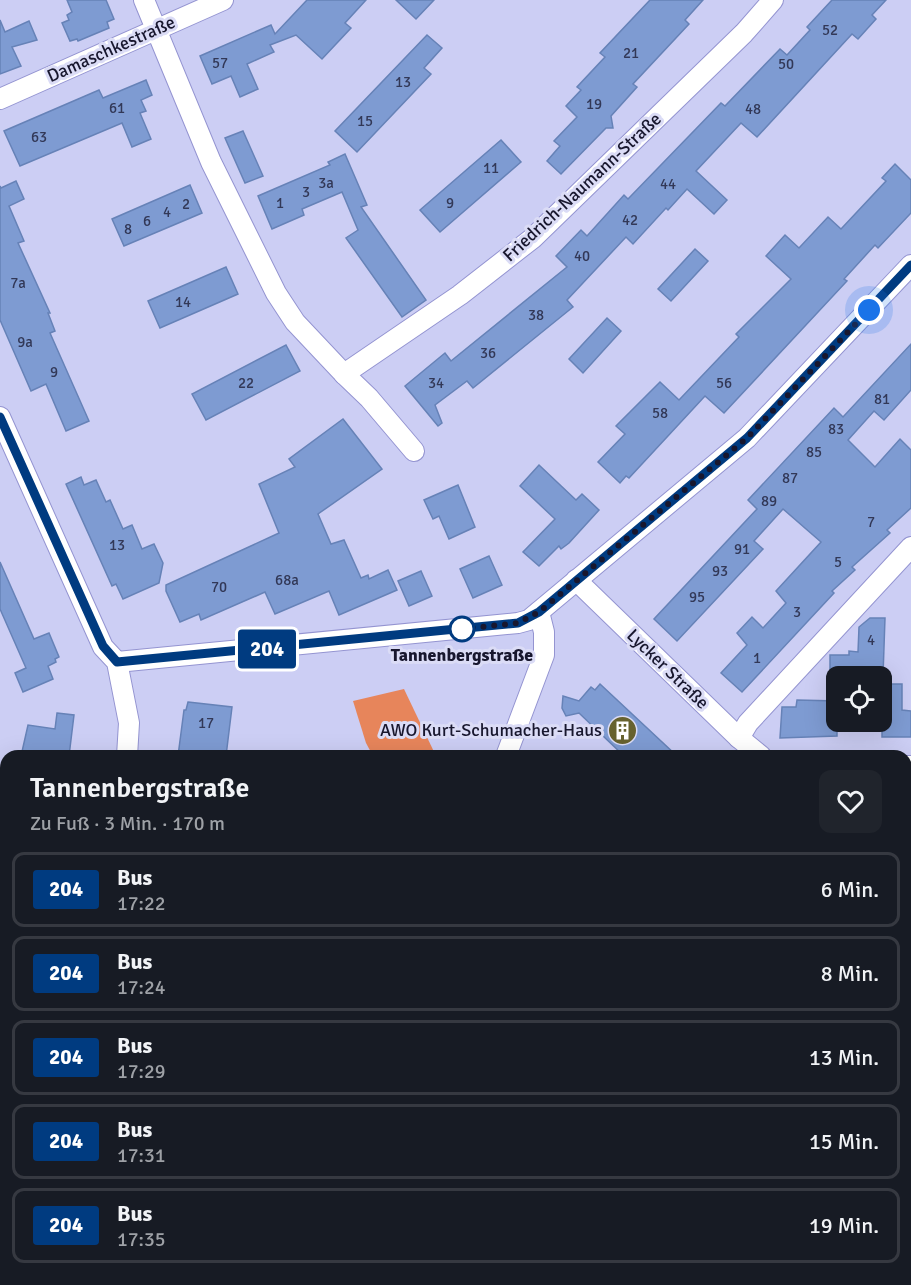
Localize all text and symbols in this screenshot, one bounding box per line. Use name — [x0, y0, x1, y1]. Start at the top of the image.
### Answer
street label: Damaschkestraße — [43, 11, 179, 87]
house number: 52 — [822, 21, 838, 39]
house number: 21 — [623, 44, 639, 62]
house number: 57 — [212, 54, 228, 72]
house number: 50 — [778, 55, 794, 73]
house number: 13 — [395, 73, 411, 91]
house number: 19 — [586, 95, 602, 113]
house number: 61 — [109, 99, 125, 117]
house number: 48 — [745, 100, 761, 118]
street label: Friedrich-Naumann-Straße — [498, 108, 666, 266]
house number: 15 — [357, 112, 373, 130]
house number: 63 — [31, 128, 47, 146]
house number: 11 — [483, 159, 499, 177]
house number: 3a — [318, 174, 334, 192]
house number: 44 — [660, 175, 676, 193]
house number: 3 — [302, 183, 310, 201]
house number: 1 — [276, 194, 284, 212]
house number: 9 — [446, 194, 454, 212]
house number: 2 — [182, 195, 190, 213]
house number: 4 — [163, 203, 171, 221]
house number: 42 — [622, 211, 638, 229]
house number: 6 — [143, 212, 151, 230]
house number: 8 — [124, 220, 132, 238]
house number: 40 — [574, 247, 590, 265]
house number: 7a — [10, 274, 26, 292]
house number: 14 — [175, 293, 191, 311]
your location — [854, 295, 884, 325]
house number: 38 — [528, 306, 544, 324]
house number: 9a — [17, 333, 33, 351]
house number: 36 — [480, 344, 496, 362]
house number: 9 — [50, 363, 58, 381]
house number: 22 — [238, 374, 254, 392]
house number: 34 — [428, 374, 444, 392]
house number: 56 — [716, 374, 732, 392]
house number: 81 — [874, 390, 890, 408]
house number: 58 — [652, 404, 668, 422]
house number: 83 — [828, 420, 844, 438]
house number: 85 — [806, 443, 822, 461]
house number: 87 — [782, 469, 798, 487]
house number: 89 — [761, 492, 777, 510]
house number: 7 — [867, 513, 875, 531]
house number: 13 — [109, 536, 125, 554]
house number: 91 — [734, 540, 750, 558]
house number: 5 — [834, 553, 842, 571]
house number: 93 — [712, 562, 728, 580]
house number: 68a — [275, 571, 299, 589]
house number: 70 — [211, 578, 227, 596]
house number: 95 — [689, 588, 705, 606]
house number: 3 — [793, 603, 801, 621]
marker: Tannenbergstraße — [449, 616, 475, 642]
street label: Lycker Straße — [622, 624, 714, 714]
line badge: 204 — [232, 630, 302, 668]
house number: 4 — [867, 631, 875, 649]
text: 204 — [250, 636, 284, 662]
place label: Tannenbergstraße — [391, 644, 533, 666]
house number: 1 — [753, 649, 761, 667]
map controls — [826, 666, 892, 732]
button: locate — [826, 666, 892, 732]
house number: 17 — [198, 714, 214, 732]
building icon: AWO Kurt-Schumacher-Haus — [607, 714, 639, 746]
place label: AWO Kurt-Schumacher-Haus — [380, 719, 602, 741]
button: heart — [819, 770, 882, 833]
text: Tannenbergstraße — [30, 771, 250, 805]
text: Zu Fuß · 3 Min. · 170 m — [30, 811, 225, 836]
text: Bus — [117, 864, 152, 891]
text: 204 — [49, 876, 83, 902]
text: 6 Min. — [821, 876, 879, 903]
text: 17:22 — [117, 891, 166, 916]
text: Bus — [117, 948, 152, 975]
text: 204 — [49, 960, 83, 986]
text: 8 Min. — [821, 960, 879, 987]
text: 17:24 — [117, 975, 166, 1000]
text: Bus — [117, 1032, 152, 1059]
text: 204 — [49, 1044, 83, 1070]
text: 13 Min. — [809, 1044, 879, 1071]
text: 17:29 — [117, 1059, 166, 1084]
text: Bus — [117, 1116, 152, 1143]
text: 204 — [49, 1128, 83, 1154]
text: 15 Min. — [809, 1128, 879, 1155]
text: 17:31 — [117, 1143, 166, 1168]
text: Bus — [117, 1200, 152, 1227]
text: 204 — [49, 1212, 83, 1238]
text: 19 Min. — [809, 1212, 879, 1239]
text: 17:35 — [117, 1227, 166, 1252]

